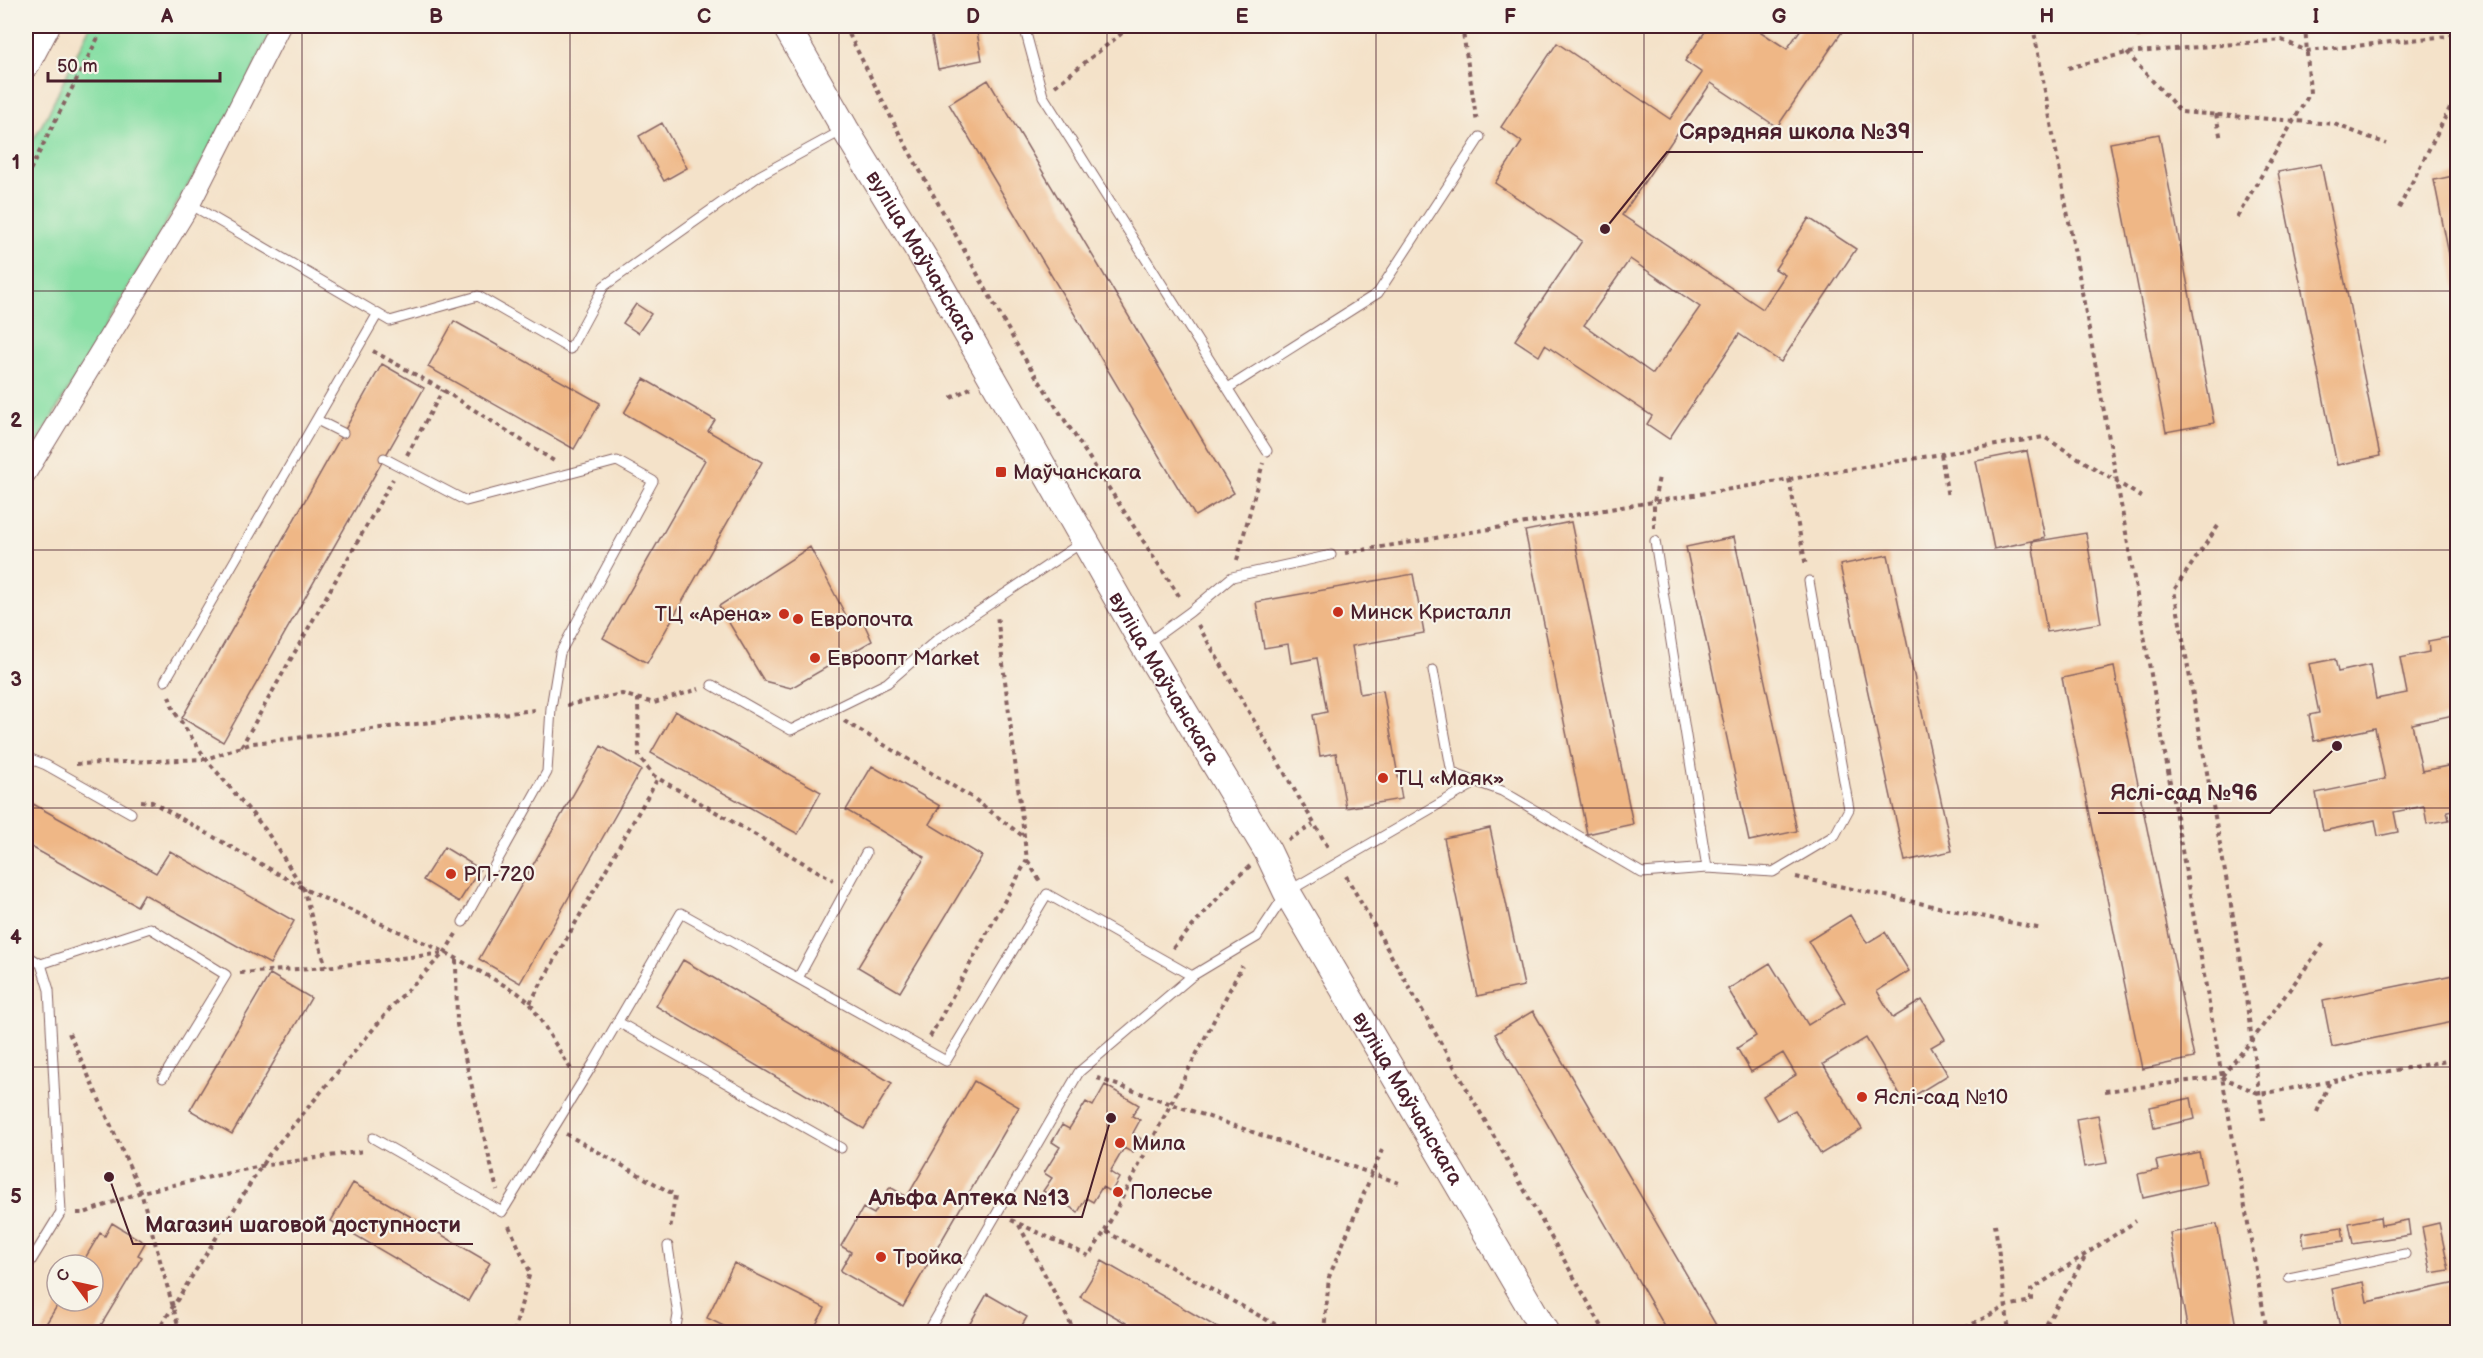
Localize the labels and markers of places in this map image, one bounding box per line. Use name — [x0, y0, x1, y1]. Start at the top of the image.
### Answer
callout: Сярэдняя школа №39 — [1667, 112, 1923, 152]
place label: Маўчанскага — [1013, 460, 1142, 485]
marker: Маўчанскага — [994, 465, 1008, 479]
place label: Минск Кристалл — [1350, 600, 1511, 625]
place label: ТЦ «Арена» — [655, 602, 772, 627]
marker: Минск Кристалл — [1331, 605, 1345, 619]
marker: ТЦ «Арена» — [777, 607, 791, 621]
place label: Европочта — [810, 607, 914, 632]
marker: Европочта — [791, 612, 805, 626]
place label: Евроопт Market — [827, 646, 980, 671]
marker: Евроопт Market — [808, 651, 822, 665]
place label: ТЦ «Маяк» — [1395, 766, 1505, 791]
marker: ТЦ «Маяк» — [1376, 771, 1390, 785]
callout: Яслі-сад №96 — [2098, 773, 2270, 813]
place label: РП-720 — [463, 862, 535, 887]
marker: РП-720 — [444, 867, 458, 881]
place label: Яслі-сад №10 — [1874, 1085, 2008, 1110]
marker: Яслі-сад №10 — [1855, 1090, 1869, 1104]
place label: Мила — [1132, 1131, 1186, 1156]
marker: Мила — [1113, 1136, 1127, 1150]
callout: Альфа Аптека №13 — [856, 1177, 1082, 1217]
place label: Полесье — [1130, 1180, 1213, 1205]
marker: Полесье — [1111, 1185, 1125, 1199]
callout: Магазин шаговой доступности — [133, 1204, 473, 1244]
place label: Тройка — [893, 1245, 964, 1270]
marker: Тройка — [874, 1250, 888, 1264]

